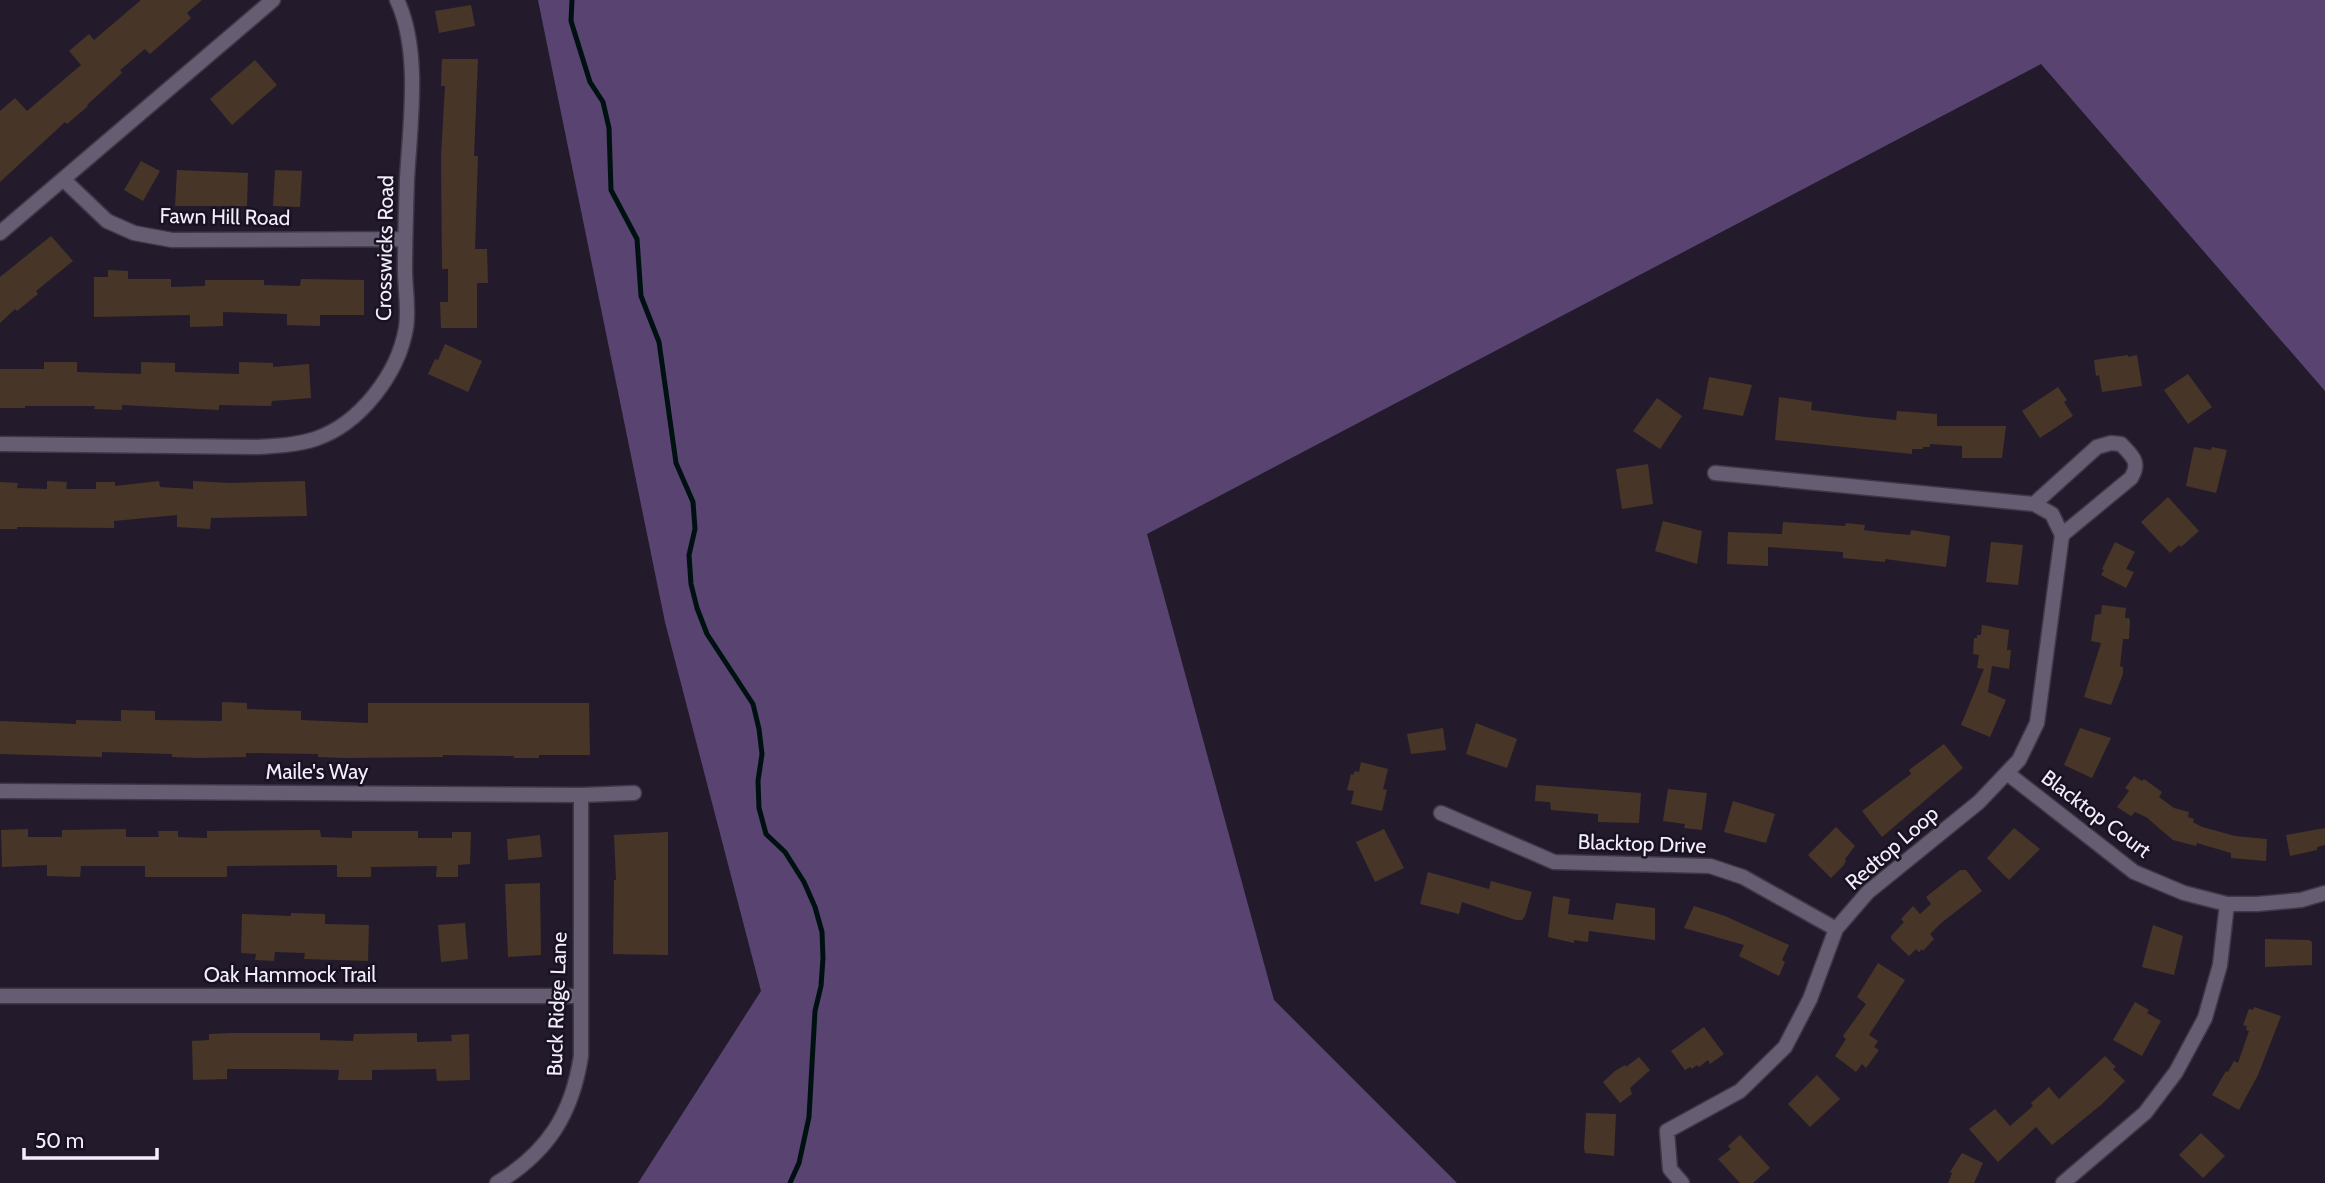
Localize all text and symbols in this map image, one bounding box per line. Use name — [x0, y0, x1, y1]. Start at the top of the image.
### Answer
street label: Crosswicks Road — [371, 175, 398, 321]
street label: Fawn Hill Road — [160, 203, 290, 230]
street label: Maile's Way — [266, 759, 369, 784]
street label: Blacktop Court — [2037, 764, 2156, 863]
street label: Redtop Loop — [1840, 801, 1943, 895]
street label: Blacktop Drive — [1577, 829, 1707, 858]
street label: Buck Ridge Lane — [541, 931, 572, 1077]
street label: Oak Hammock Trail — [204, 962, 376, 987]
scale bar — [24, 1116, 158, 1160]
text: 50 m — [35, 1128, 84, 1153]

